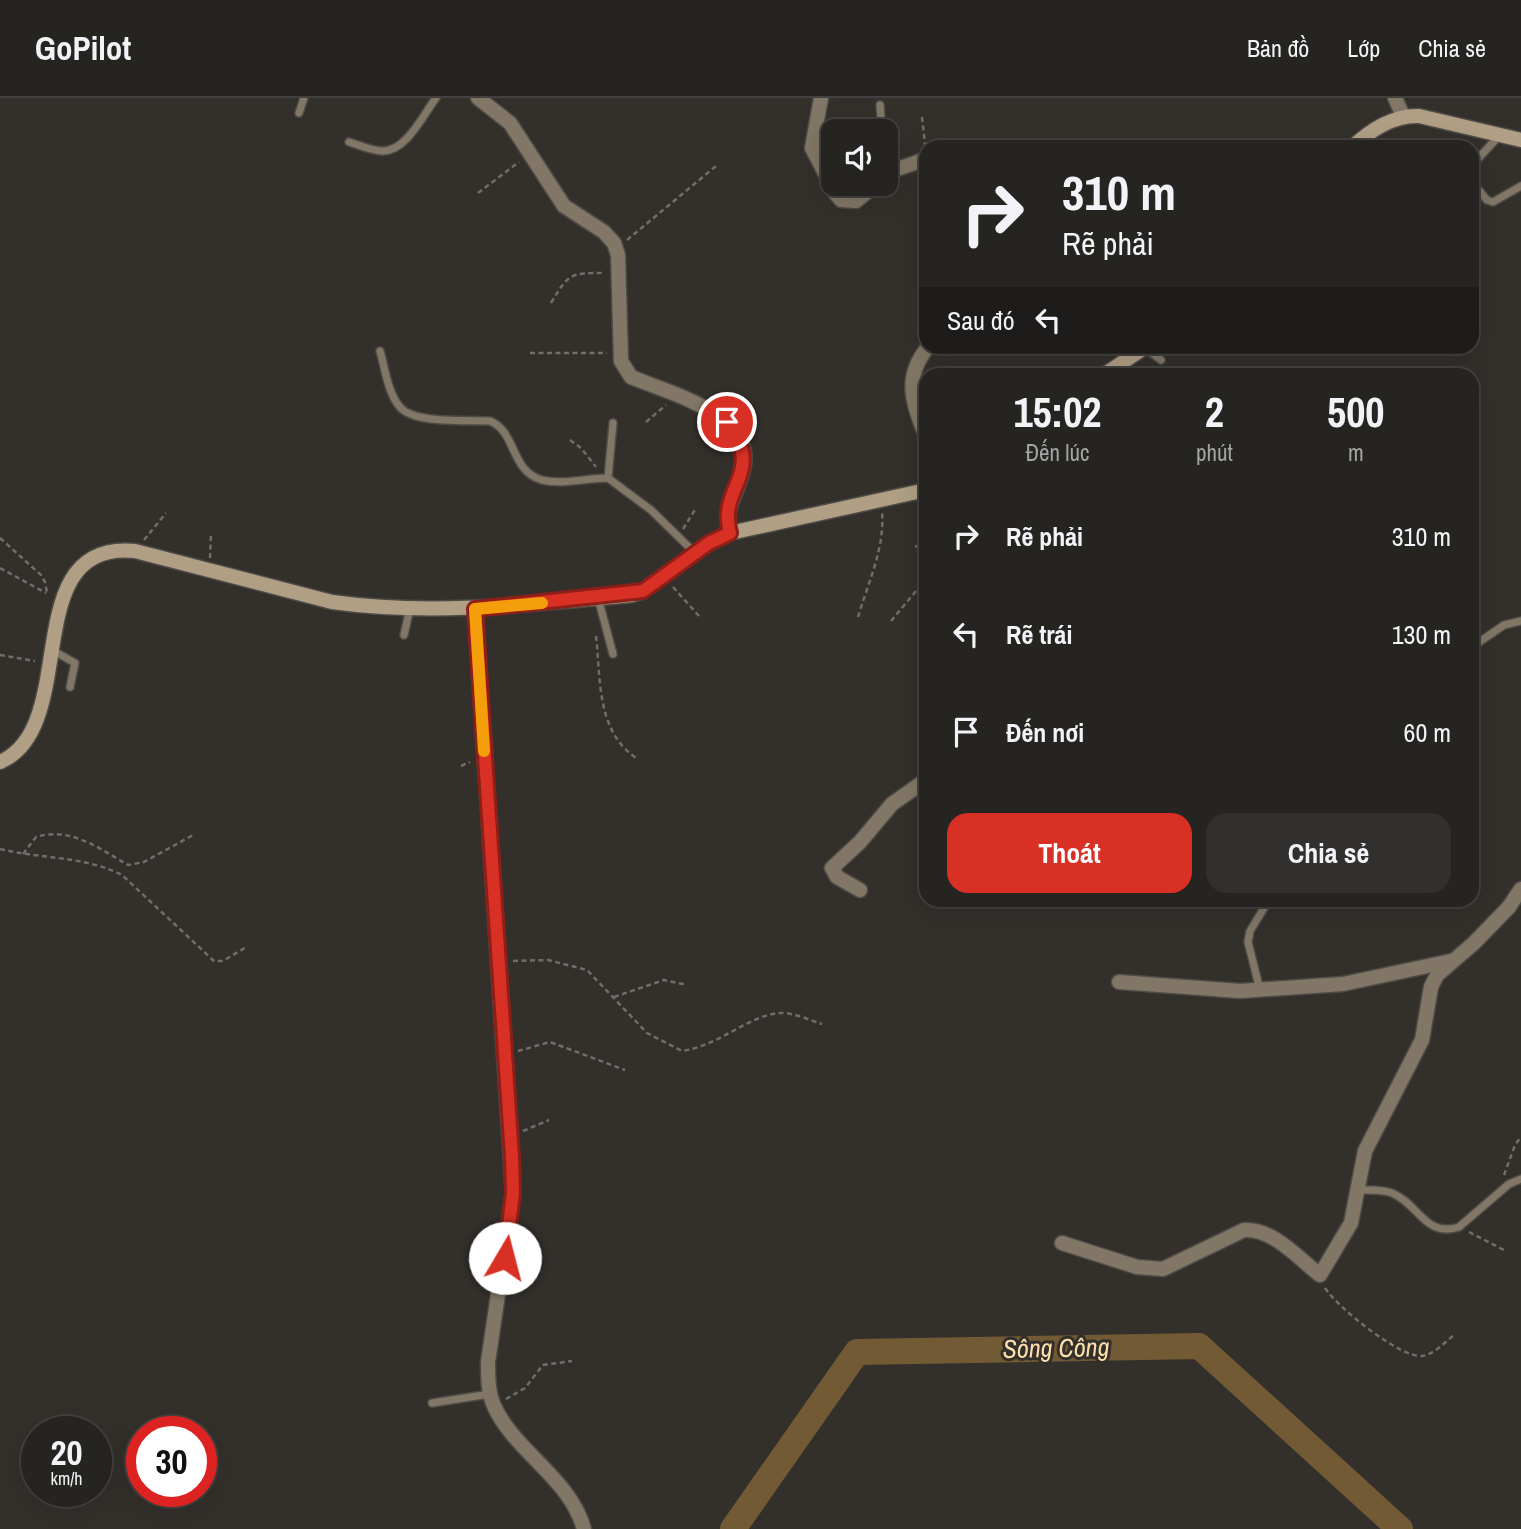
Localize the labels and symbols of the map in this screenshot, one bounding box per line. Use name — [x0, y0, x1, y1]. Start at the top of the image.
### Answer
pin — [697, 392, 757, 452]
position arrow — [468, 1221, 542, 1295]
water label: Sông Công — [1002, 1329, 1110, 1366]
speed limit sign: 30 — [126, 1416, 217, 1507]

